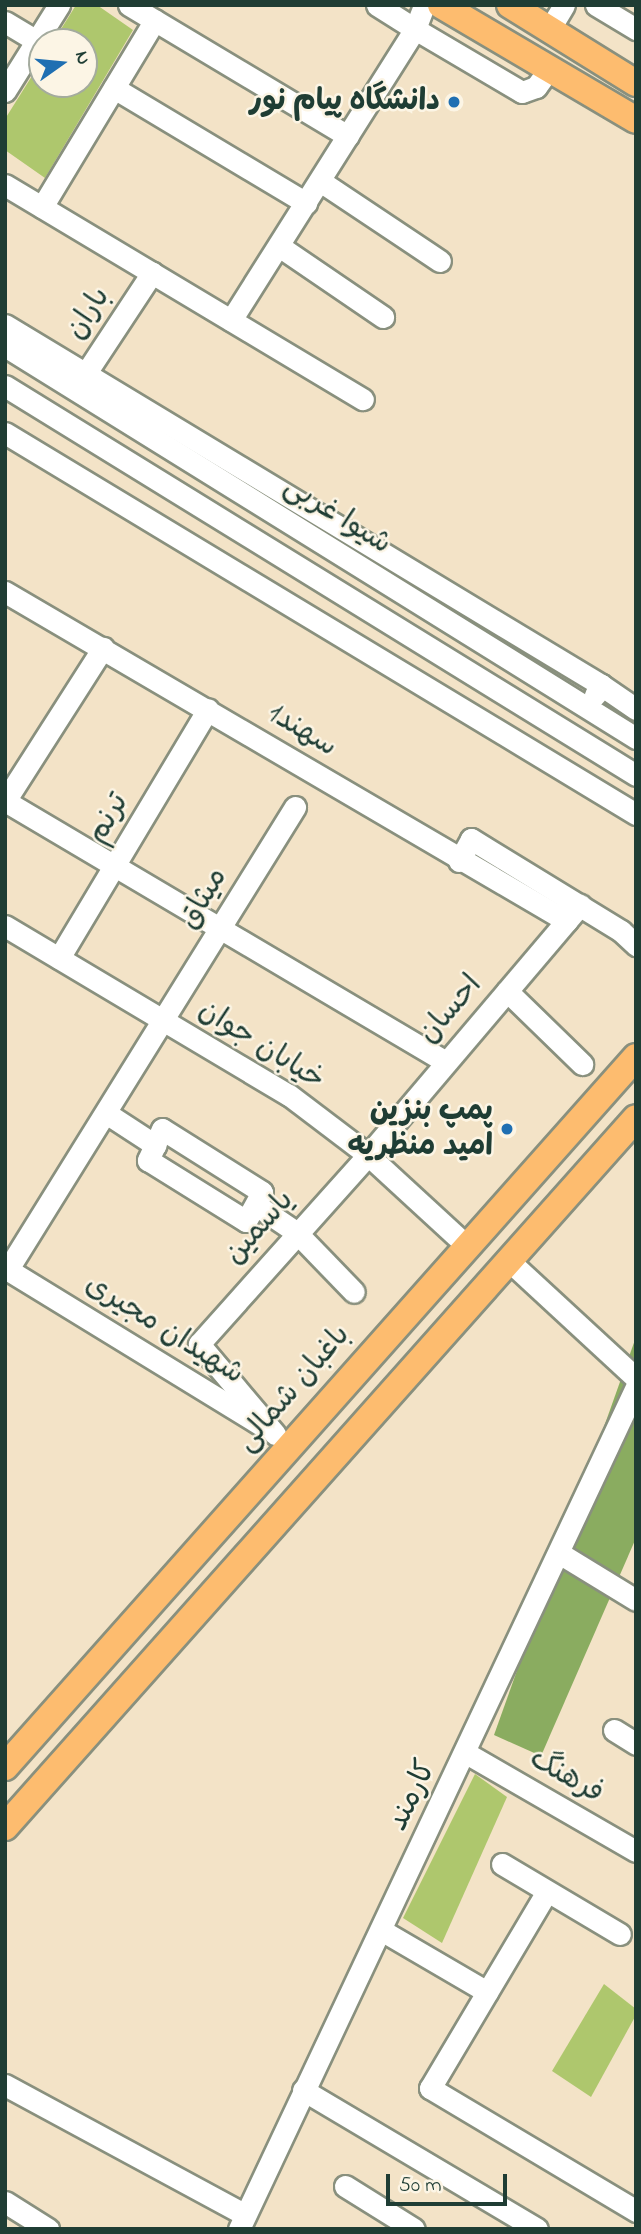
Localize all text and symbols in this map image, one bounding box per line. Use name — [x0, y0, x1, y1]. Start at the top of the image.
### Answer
north arrow — [28, 28, 98, 98]
text: N — [67, 48, 97, 68]
place label: دانشگاه پیام نور — [249, 84, 440, 120]
marker: دانشگاه پیام نور — [446, 94, 462, 110]
street label: باران — [59, 281, 119, 347]
street label: شیوا غربی — [277, 469, 397, 563]
street label: 1سهند — [261, 696, 343, 766]
street label: ترنم — [80, 787, 138, 851]
street label: میثاق — [172, 862, 236, 936]
street label: احسان — [411, 968, 491, 1052]
street label: خیابان جوان — [191, 993, 331, 1099]
place label: پمپ بنزین امید منظریه — [348, 1094, 493, 1164]
marker: پمپ بنزین امید منظریه — [499, 1121, 515, 1137]
street label: یاسمین — [217, 1183, 303, 1273]
street label: شهیدان مجیری — [78, 1267, 250, 1393]
street label: باغبان شمالی — [229, 1318, 359, 1460]
street label: فرهنگ — [522, 1741, 610, 1813]
street label: کارمند — [381, 1755, 445, 1837]
scale bar — [389, 2160, 510, 2204]
text: 50 m — [399, 2171, 442, 2201]

